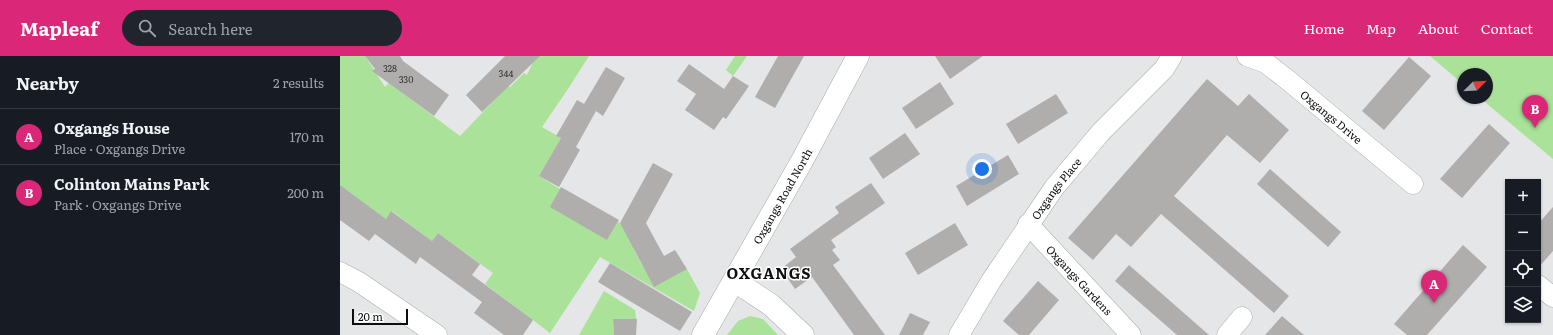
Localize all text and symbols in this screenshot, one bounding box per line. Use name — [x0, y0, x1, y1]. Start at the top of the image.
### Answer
search box — [122, 10, 402, 46]
text: Mapleaf — [20, 14, 98, 42]
icon: search — [136, 17, 158, 39]
text: Search here — [168, 17, 253, 40]
text: Home — [1304, 18, 1344, 38]
text: Map — [1366, 18, 1396, 38]
text: About — [1418, 18, 1459, 38]
text: Contact — [1481, 18, 1533, 38]
house number: 328 — [383, 61, 397, 75]
house number: 344 — [499, 66, 513, 80]
north arrow — [1457, 68, 1493, 104]
text: Nearby — [16, 70, 79, 95]
house number: 330 — [399, 72, 413, 86]
text: 2 results — [273, 73, 324, 92]
street label: Oxgangs Drive — [1297, 86, 1366, 147]
pin: B — [1522, 95, 1548, 128]
text: Oxgangs House — [54, 116, 170, 139]
text: A — [24, 127, 34, 146]
text: 170 m — [290, 127, 324, 146]
text: Place · Oxgangs Drive — [54, 139, 185, 158]
street label: Oxgangs Road North — [748, 145, 815, 247]
street label: Oxgangs Place — [1027, 154, 1085, 222]
your location — [972, 159, 992, 179]
text: Colinton Mains Park — [54, 172, 210, 195]
map controls — [1505, 179, 1541, 323]
button: + — [1505, 179, 1541, 215]
text: B — [25, 183, 33, 202]
text: 200 m — [287, 183, 324, 202]
text: Park · Oxgangs Drive — [54, 195, 182, 214]
button: − — [1505, 215, 1541, 251]
street label: Oxgangs Gardens — [1043, 241, 1116, 318]
button: locate — [1505, 251, 1541, 287]
district label: OXGANGS — [727, 261, 811, 284]
pin: A — [1421, 270, 1447, 303]
button: layers — [1505, 287, 1541, 323]
scale bar — [352, 307, 408, 326]
text: 20 m — [358, 308, 383, 324]

